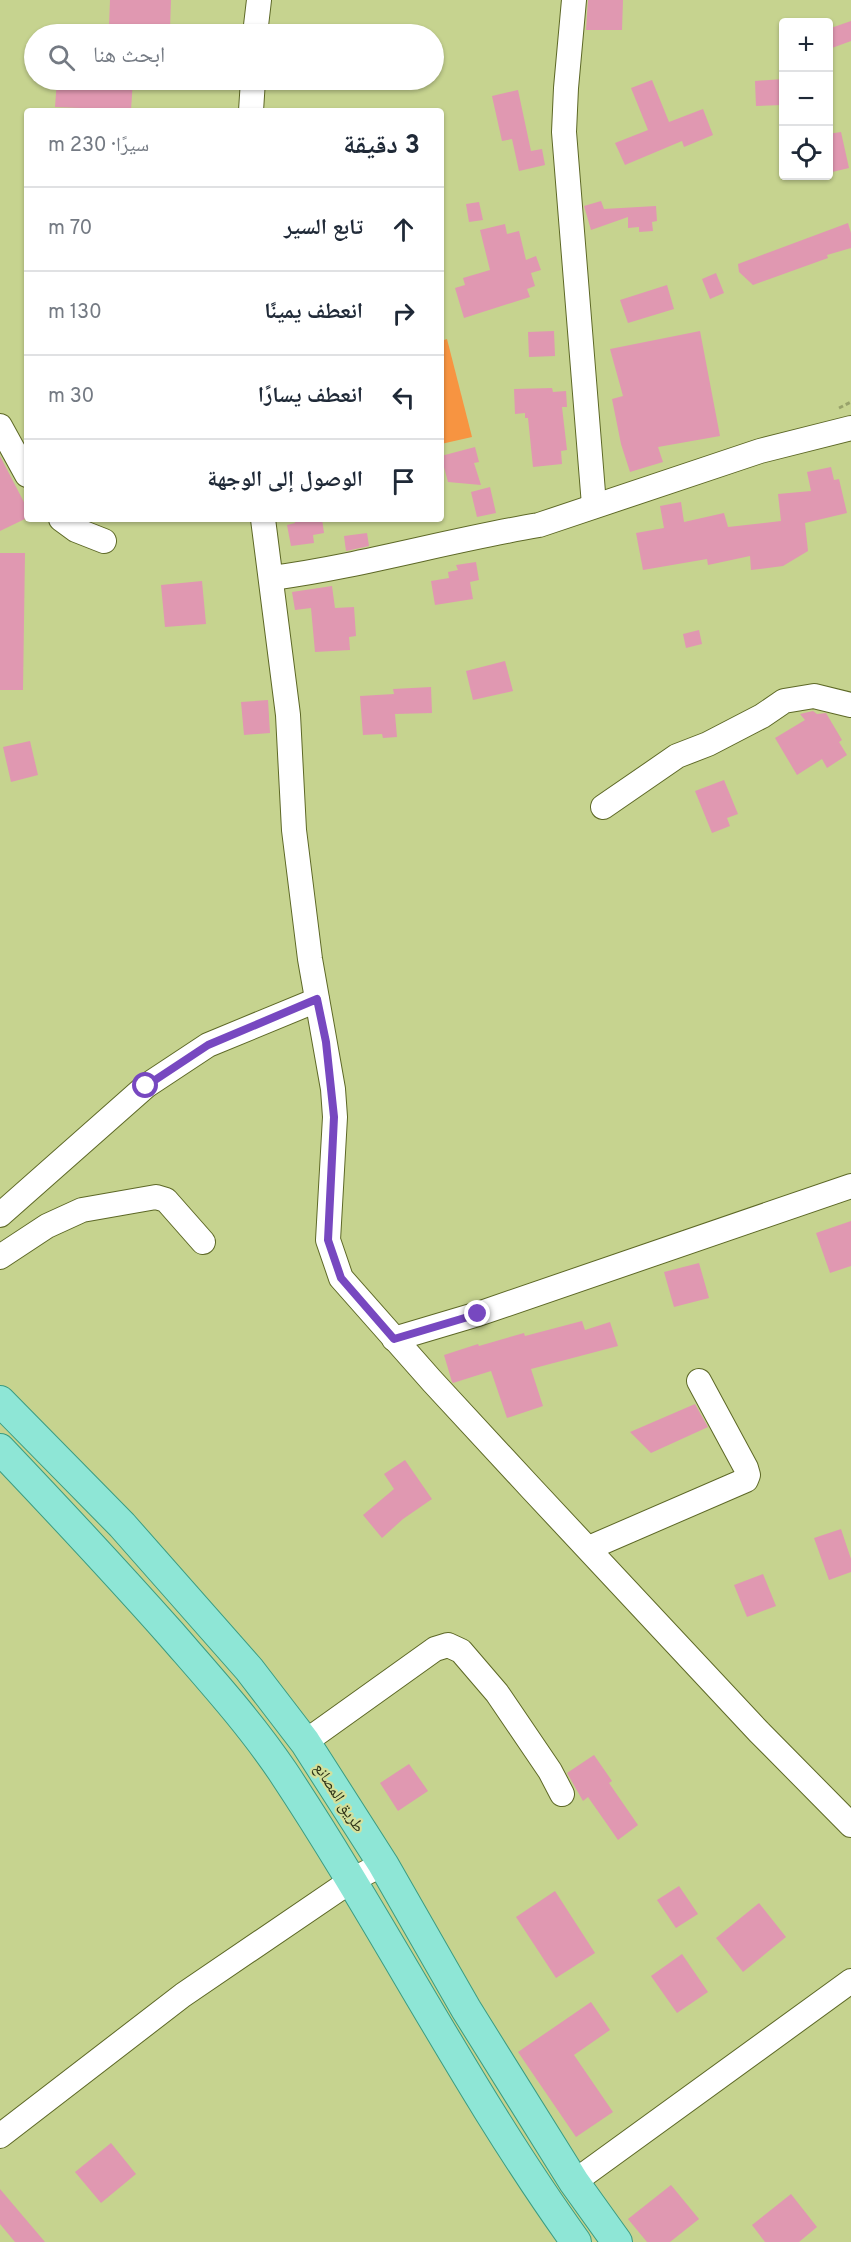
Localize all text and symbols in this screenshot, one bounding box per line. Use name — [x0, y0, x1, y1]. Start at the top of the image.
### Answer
map controls — [779, 18, 833, 180]
button: + — [779, 18, 833, 72]
search box — [24, 24, 444, 90]
icon: search — [45, 41, 78, 74]
text: ابحث هنا — [93, 43, 165, 70]
button: − — [779, 72, 833, 126]
button: locate — [779, 126, 833, 180]
text: 3 دقيقة — [343, 130, 420, 163]
text: سيرًا · 230 m — [48, 133, 149, 159]
icon: ahead — [387, 213, 420, 246]
text: تابع السير — [284, 215, 363, 242]
text: 70 m — [48, 216, 92, 242]
icon: right — [387, 297, 420, 330]
text: انعطف يمينًا — [264, 299, 363, 326]
text: 130 m — [48, 300, 102, 326]
icon: left — [387, 381, 420, 414]
text: انعطف يسارًا — [258, 383, 363, 410]
text: 30 m — [48, 384, 94, 410]
icon: arrive — [387, 465, 420, 498]
text: الوصول إلى الوجهة — [207, 467, 363, 494]
route start — [132, 1072, 158, 1098]
route end — [464, 1300, 490, 1326]
street label: طريق المصانع — [308, 1760, 368, 1837]

